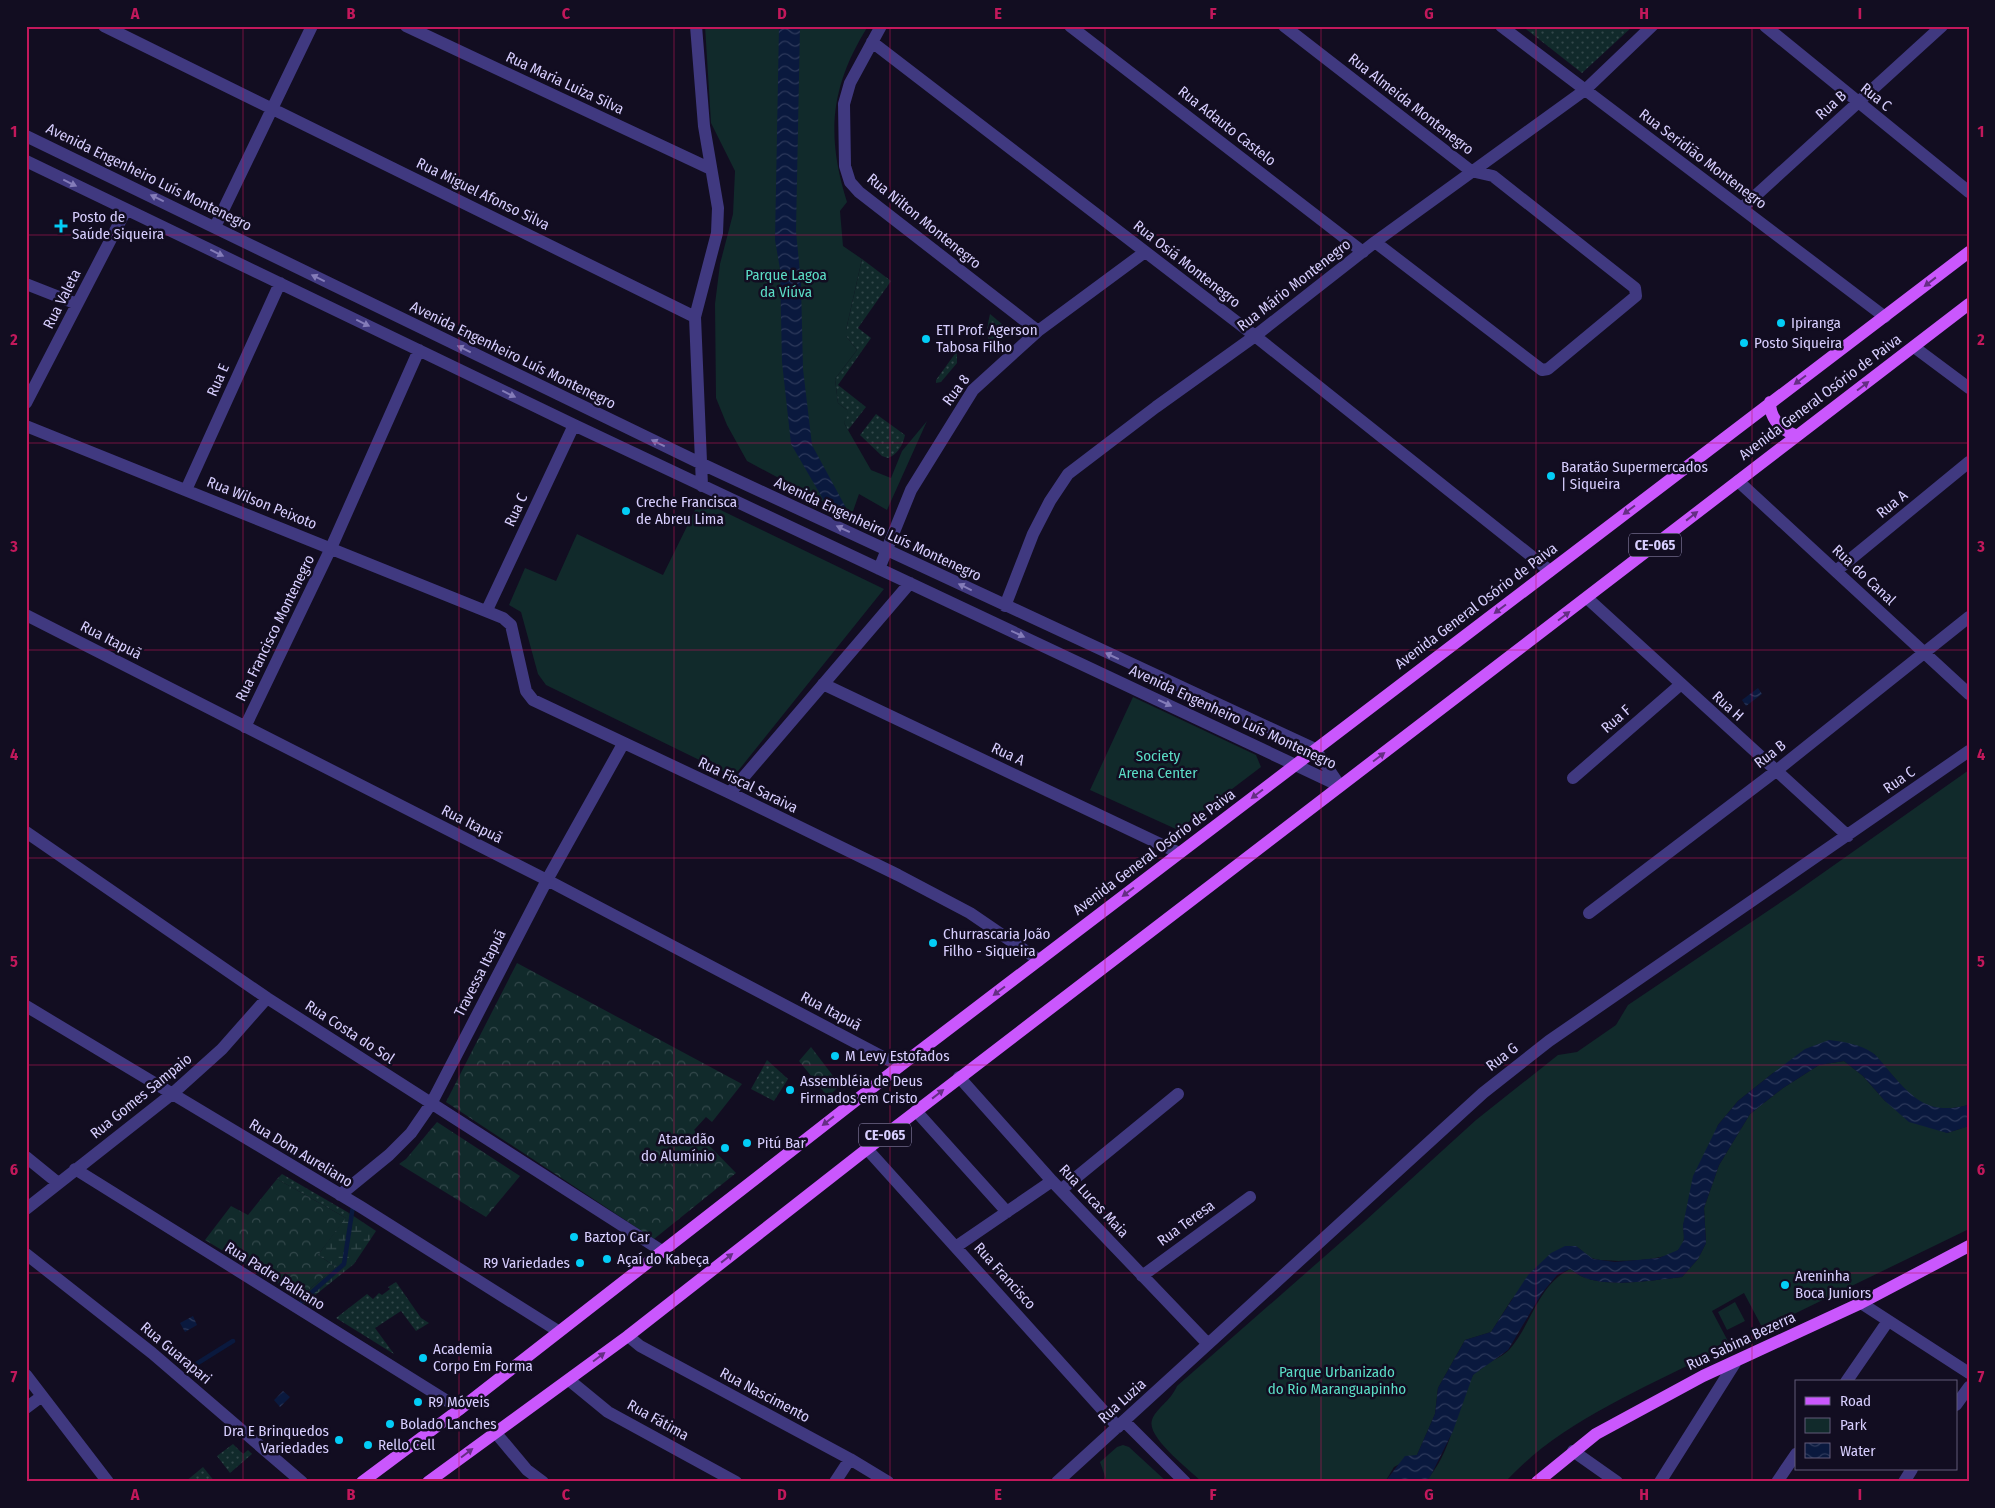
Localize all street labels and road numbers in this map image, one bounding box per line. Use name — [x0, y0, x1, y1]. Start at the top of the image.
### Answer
street label: Rua Maria Luiza Silva — [503, 48, 627, 118]
street label: Rua Almeida Montenegro — [1345, 49, 1477, 159]
street label: Rua C — [1857, 79, 1895, 115]
street label: Rua Adauto Castelo — [1175, 82, 1280, 170]
street label: Rua B — [1812, 87, 1850, 123]
street label: Rua Seridião Montenegro — [1636, 105, 1770, 213]
street label: Avenida Engenheiro Luís Montenegro — [43, 119, 255, 235]
street label: Rua Miguel Afonso Silva — [414, 154, 552, 234]
street label: Rua Nilton Montenegro — [863, 170, 985, 273]
street label: Rua Osiá Montenegro — [1130, 217, 1244, 311]
street label: Rua Mário Montenegro — [1234, 235, 1354, 335]
street label: Rua Valeta — [39, 266, 85, 332]
street label: Avenida Engenheiro Luís Montenegro — [407, 297, 619, 413]
street label: Avenida General Osório de Paiva — [1735, 330, 1905, 464]
street label: Rua E — [203, 361, 233, 399]
street label: Rua 8 — [938, 371, 974, 409]
street label: Rua Wilson Peixoto — [204, 473, 320, 533]
street label: Avenida Engenheiro Luís Montenegro — [772, 473, 984, 585]
street label: Rua A — [1873, 486, 1911, 522]
street label: Rua C — [501, 490, 532, 529]
road number: CE-065 — [1629, 534, 1681, 556]
street label: Avenida General Osório de Paiva — [1391, 539, 1561, 673]
street label: Rua do Canal — [1829, 541, 1900, 609]
street label: Rua Francisco Montenegro — [232, 552, 318, 704]
street label: Rua Itapuã — [77, 617, 145, 663]
street label: Avenida Engenheiro Luís Montenegro — [1127, 661, 1339, 773]
street label: Rua H — [1709, 687, 1747, 725]
street label: Rua F — [1597, 701, 1635, 737]
street label: Rua B — [1751, 736, 1789, 772]
street label: Rua A — [988, 738, 1028, 770]
street label: Rua Fiscal Saraiva — [695, 753, 801, 817]
street label: Rua C — [1880, 763, 1919, 797]
street label: Avenida General Osório de Paiva — [1069, 785, 1239, 919]
street label: Rua Itapuã — [438, 801, 506, 847]
street label: Travessa Itapuã — [450, 927, 510, 1019]
street label: Rua Itapuã — [798, 988, 864, 1034]
street label: Rua Costa do Sol — [302, 996, 398, 1068]
street label: Rua G — [1482, 1039, 1522, 1075]
street label: Rua Gomes Sampaio — [87, 1049, 195, 1142]
street label: Rua Dom Aureliano — [246, 1115, 356, 1191]
road number: CE-065 — [859, 1124, 911, 1146]
street label: Rua Lucas Maia — [1055, 1161, 1133, 1241]
street label: Rua Teresa — [1154, 1196, 1218, 1250]
street label: Rua Padre Palhano — [222, 1238, 328, 1314]
street label: Rua Francisco — [970, 1239, 1040, 1313]
street label: Rua Sabina Bezerra — [1684, 1308, 1798, 1374]
street label: Rua Guarapari — [137, 1318, 215, 1388]
street label: Rua Nascimento — [717, 1364, 813, 1426]
street label: Rua Luzia — [1094, 1375, 1150, 1427]
street label: Rua Fátima — [624, 1396, 692, 1444]

